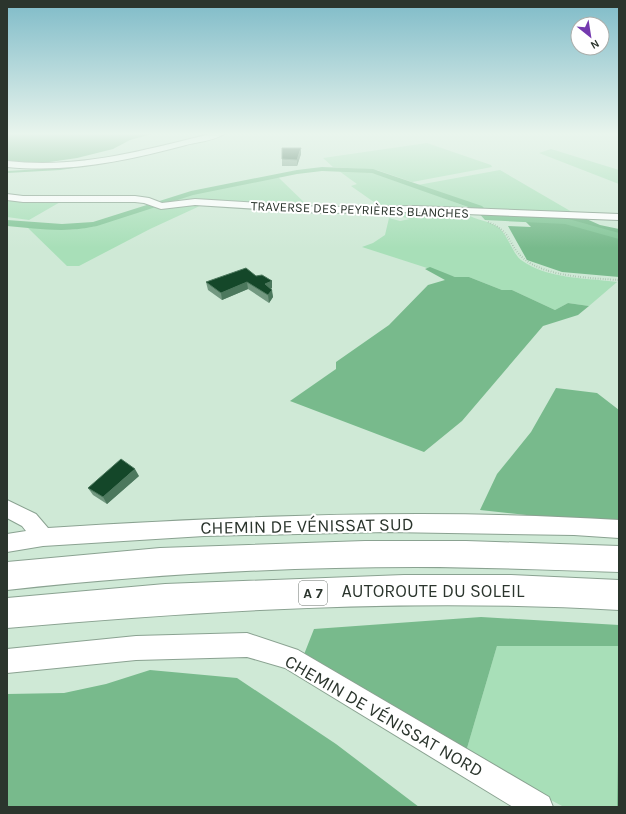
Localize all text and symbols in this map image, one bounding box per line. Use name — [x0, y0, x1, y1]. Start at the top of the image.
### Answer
north arrow — [570, 16, 610, 56]
text: N — [588, 37, 601, 52]
street label: TRAVERSE DES PEYRIÈRES BLANCHES — [251, 196, 469, 221]
street label: CHEMIN DE VÉNISSAT SUD — [200, 512, 414, 539]
street label: AUTOROUTE DU SOLEIL — [342, 580, 525, 602]
road number: A 7 — [299, 581, 327, 605]
street label: CHEMIN DE VÉNISSAT NORD — [281, 649, 488, 782]

